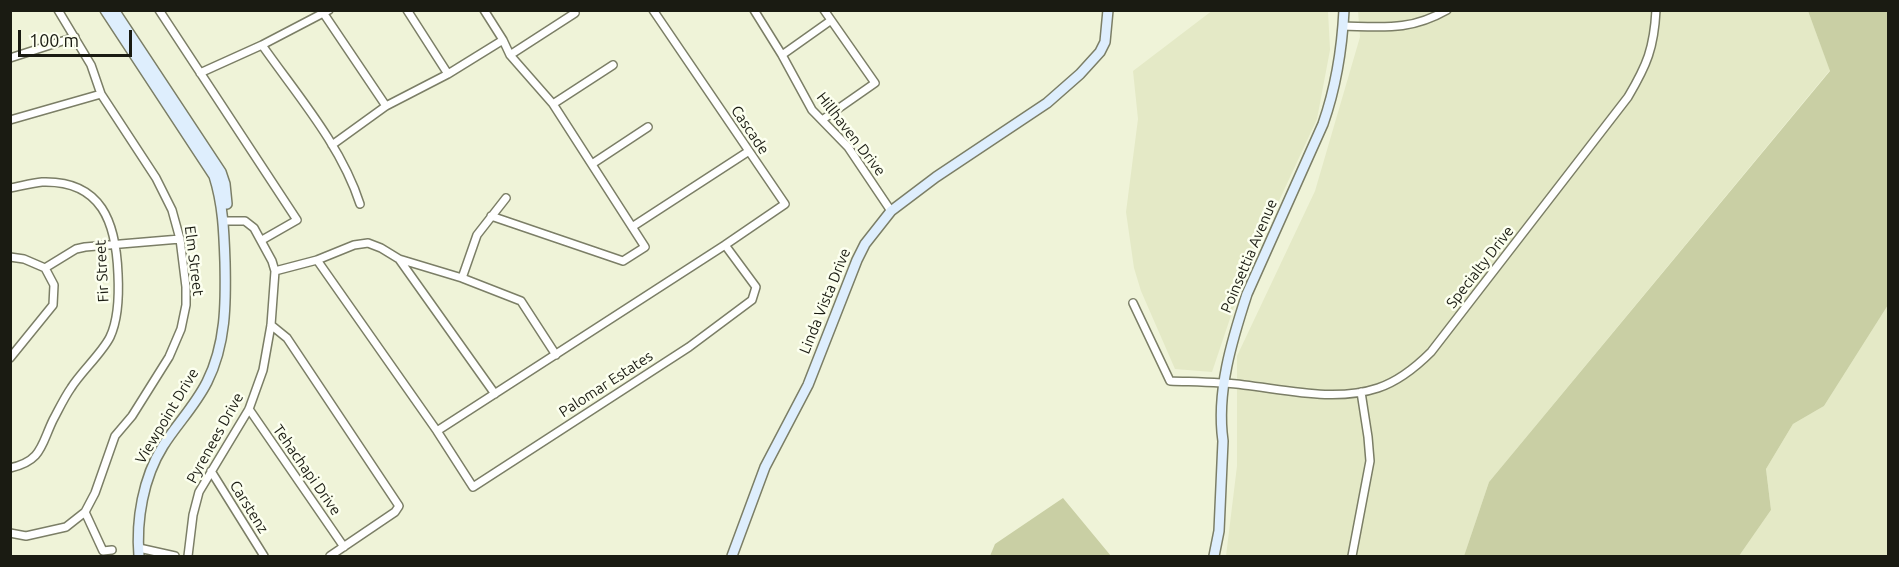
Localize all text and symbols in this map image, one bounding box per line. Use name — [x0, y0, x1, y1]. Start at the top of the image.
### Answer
scale bar — [21, 18, 135, 56]
text: 100 m — [29, 30, 79, 50]
street label: Hillhaven Drive — [813, 89, 889, 179]
street label: Cascade — [727, 102, 773, 158]
street label: Poinsettia Avenue — [1217, 196, 1281, 316]
street label: Specialty Drive — [1442, 222, 1518, 312]
street label: Elm Street — [181, 225, 207, 297]
street label: Fir Street — [91, 239, 113, 303]
street label: Linda Vista Drive — [796, 246, 854, 356]
street label: Palomar Estates — [556, 347, 656, 421]
street label: Viewpoint Drive — [131, 365, 203, 467]
street label: Pyrenees Drive — [183, 390, 247, 486]
street label: Tehachapi Drive — [269, 421, 345, 519]
street label: Carstenz — [226, 477, 272, 537]

